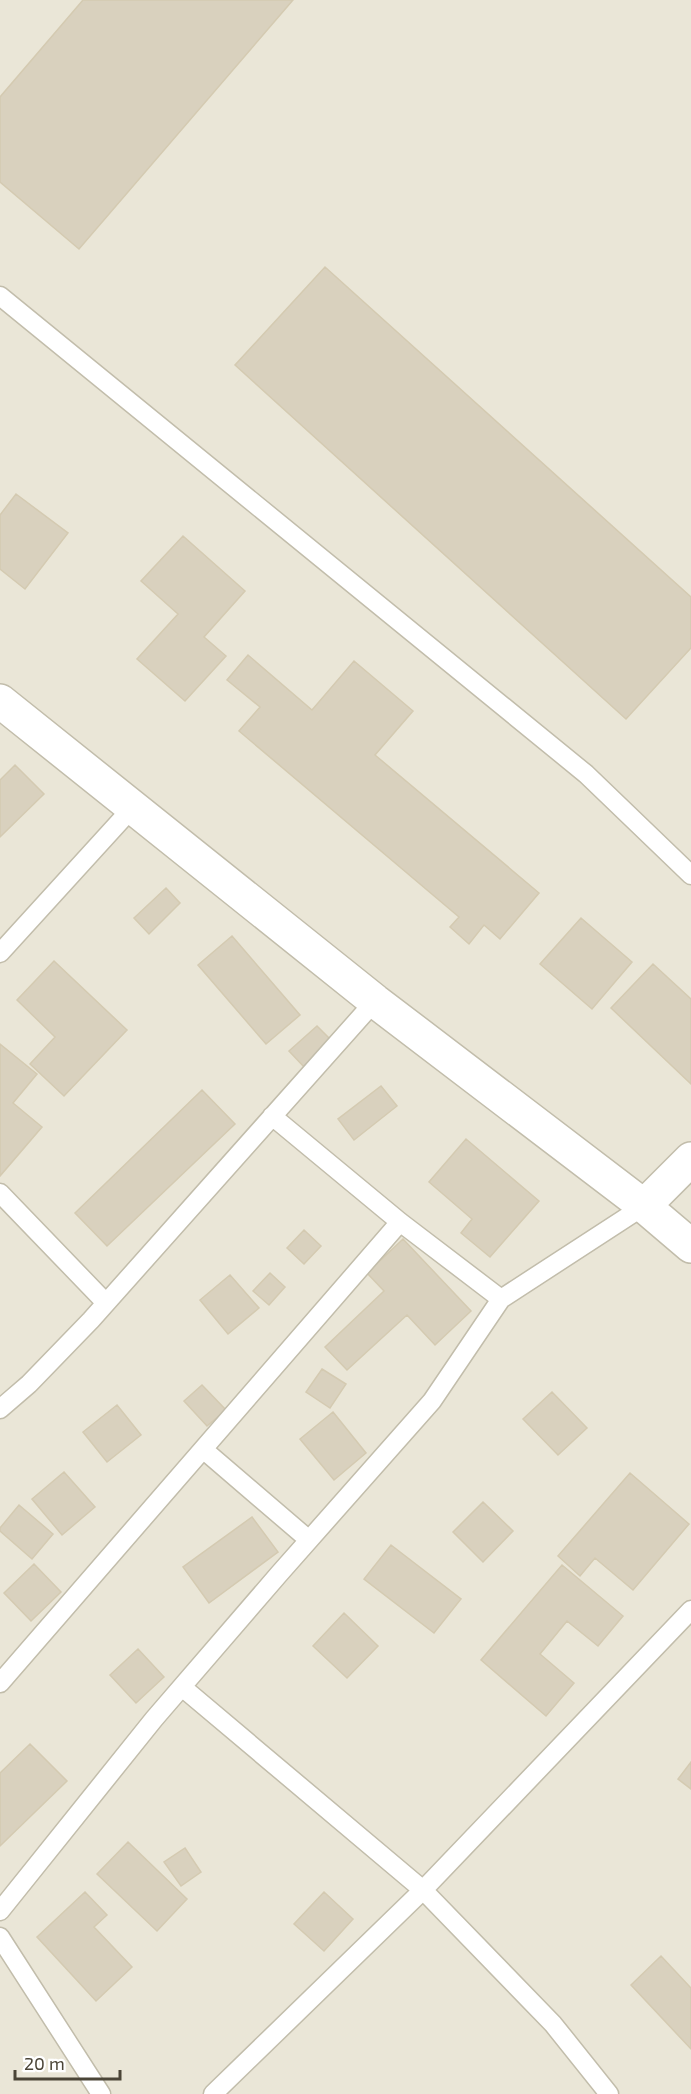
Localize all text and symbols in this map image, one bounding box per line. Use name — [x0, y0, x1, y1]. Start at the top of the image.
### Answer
scale bar — [15, 2043, 120, 2081]
text: 20 m — [24, 2052, 65, 2074]

